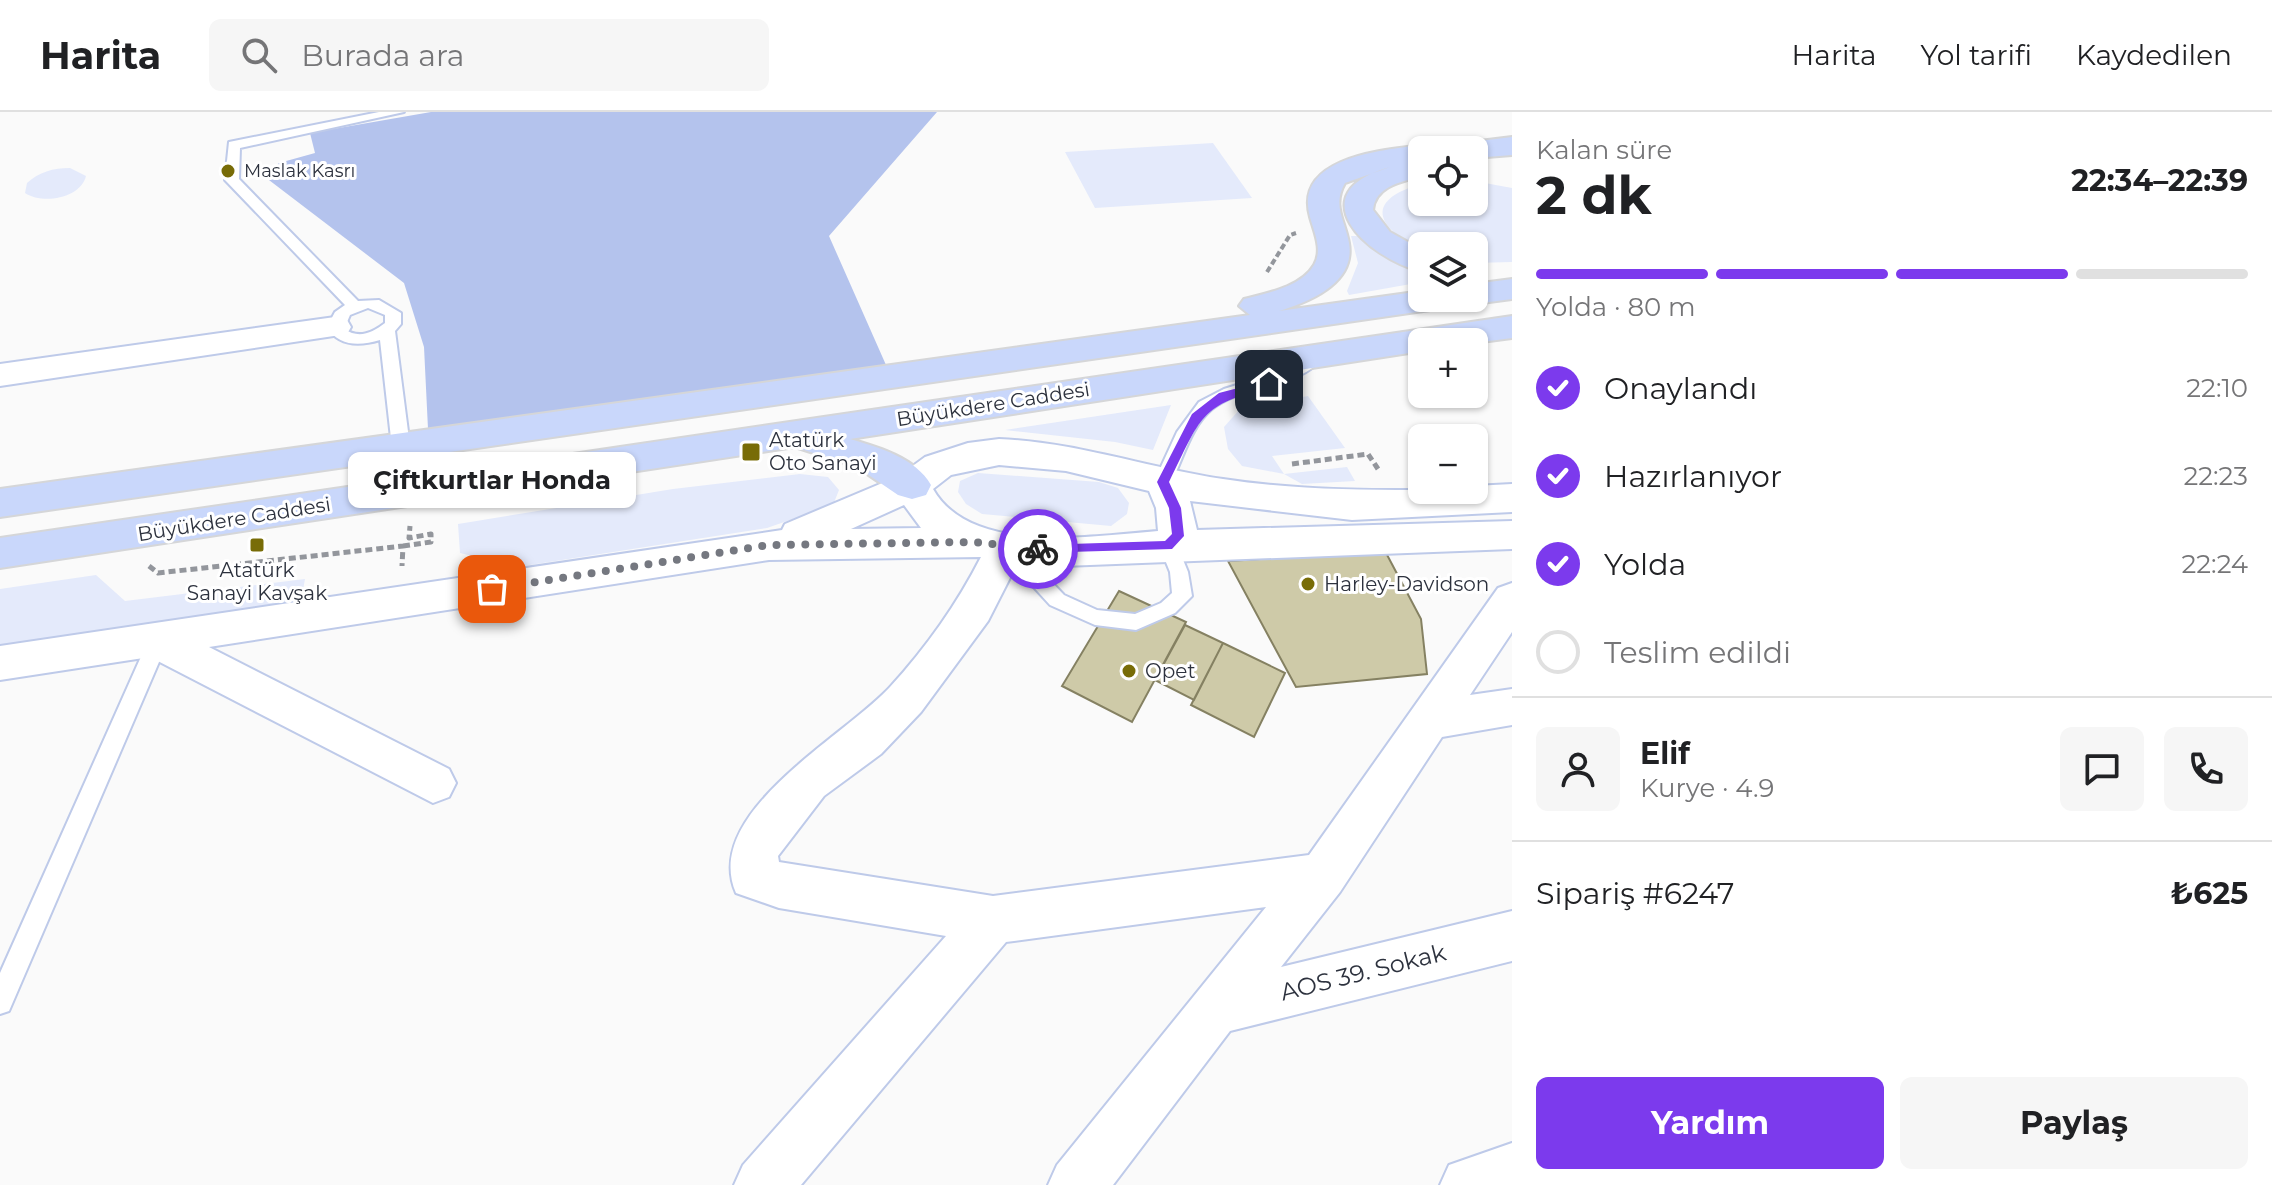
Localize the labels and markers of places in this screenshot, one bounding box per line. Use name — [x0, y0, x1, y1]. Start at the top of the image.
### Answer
place label: Maslak Kasrı — [244, 160, 355, 182]
marker: Maslak Kasrı — [219, 162, 237, 180]
pin — [1235, 350, 1303, 418]
place label: Atatürk Oto Sanayi — [769, 428, 877, 475]
marker: Atatürk Oto Sanayi — [740, 441, 762, 463]
callout: Çiftkurtlar Honda — [348, 453, 636, 509]
marker: Atatürk Sanayi Kavşak — [248, 536, 266, 554]
pin — [458, 555, 526, 623]
place label: Atatürk Sanayi Kavşak — [187, 558, 327, 605]
place label: Harley-Davidson — [1324, 572, 1489, 596]
marker: Harley-Davidson — [1299, 575, 1317, 593]
place label: Opet — [1145, 659, 1196, 683]
marker: Opet — [1120, 662, 1138, 680]

